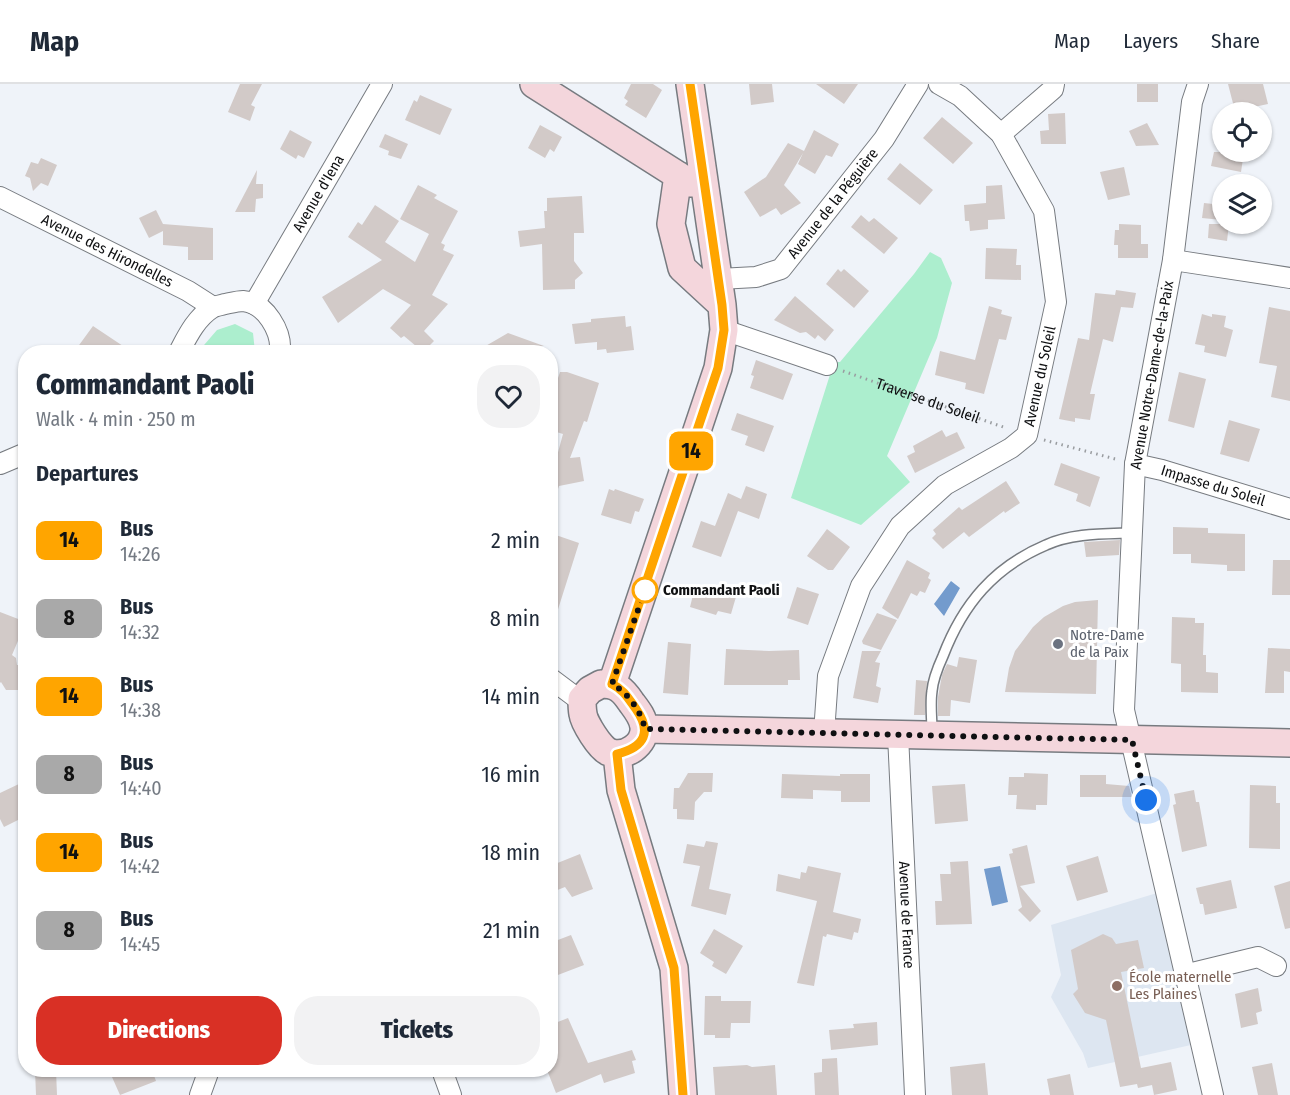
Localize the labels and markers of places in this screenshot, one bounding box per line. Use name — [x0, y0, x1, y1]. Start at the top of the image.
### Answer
marker: Commandant Paoli — [632, 577, 658, 603]
place label: Commandant Paoli — [663, 581, 780, 599]
place label: Notre-Dame de la Paix — [1070, 626, 1145, 661]
marker: Notre-Dame de la Paix — [1051, 637, 1065, 651]
place label: École maternelle Les Plaines — [1129, 968, 1231, 1003]
marker: École maternelle Les Plaines — [1110, 979, 1124, 993]

